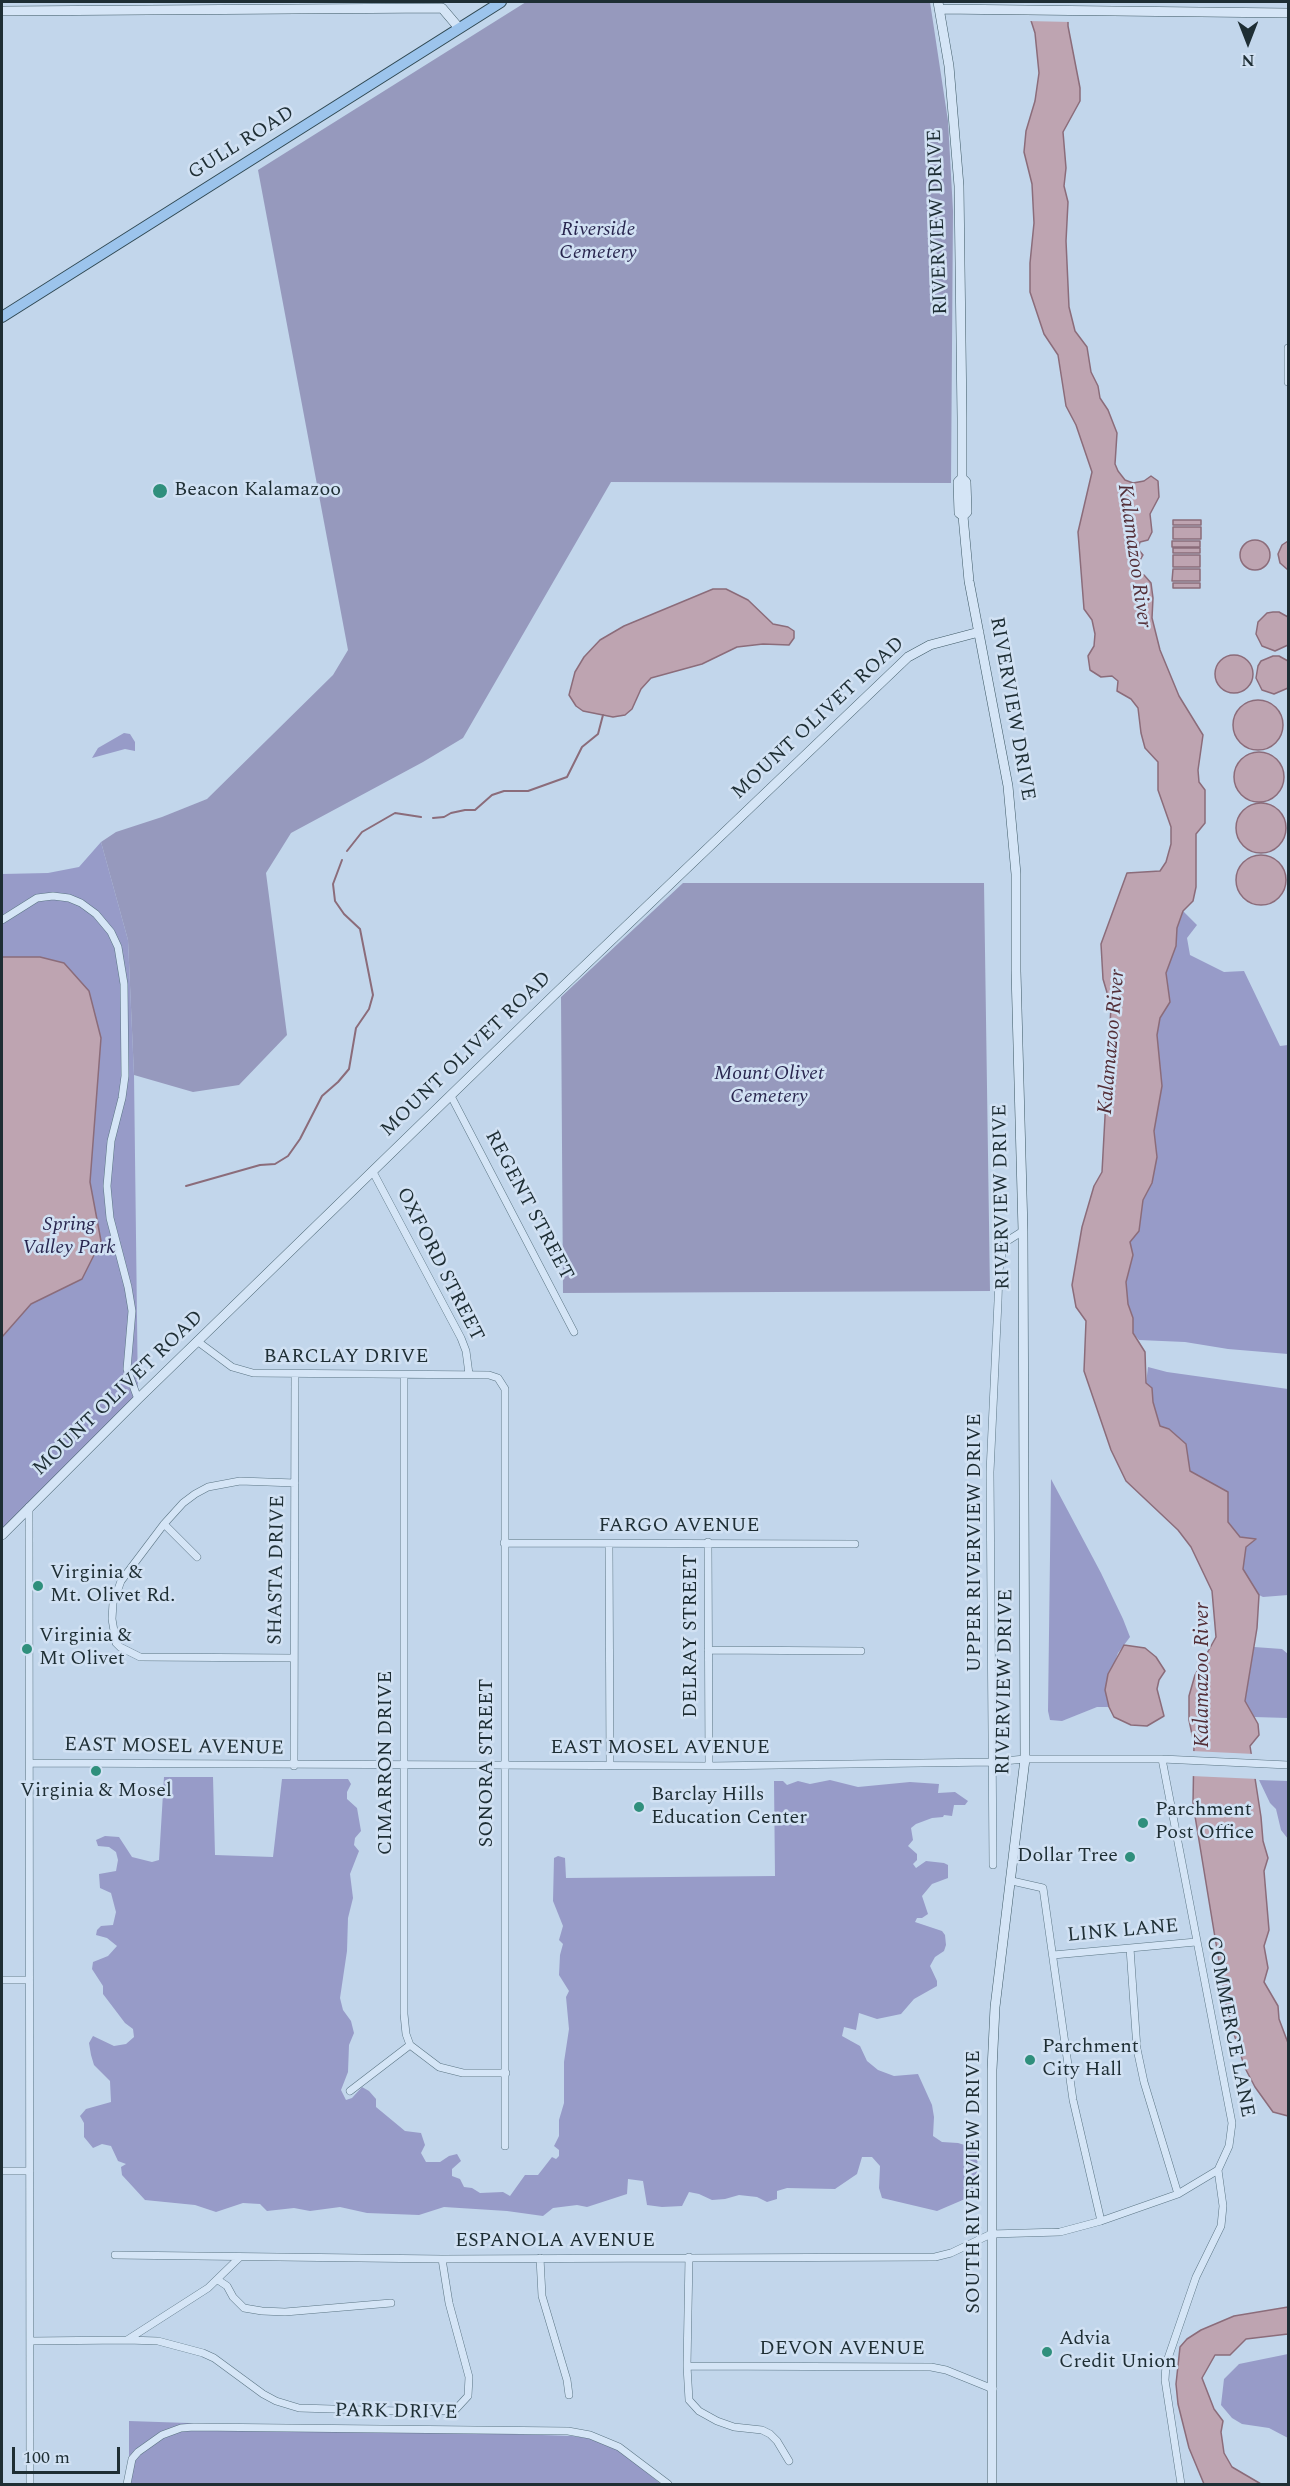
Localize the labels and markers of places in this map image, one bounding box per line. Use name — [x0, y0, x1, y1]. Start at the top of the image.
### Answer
place label: Beacon Kalamazoo — [174, 479, 341, 503]
marker: Beacon Kalamazoo — [151, 482, 169, 500]
place label: Virginia & Mt. Olivet Rd. — [50, 1562, 175, 1609]
marker: Virginia & Mt. Olivet Rd. — [31, 1579, 45, 1593]
place label: Virginia & Mt Olivet — [39, 1625, 132, 1672]
marker: Virginia & Mt Olivet — [20, 1642, 34, 1656]
marker: Virginia & Mosel — [89, 1764, 103, 1778]
place label: Virginia & Mosel — [20, 1780, 172, 1804]
place label: Barclay Hills Education Center — [651, 1784, 807, 1831]
place label: Parchment Post Office — [1155, 1799, 1254, 1846]
marker: Barclay Hills Education Center — [632, 1800, 646, 1814]
marker: Parchment Post Office — [1136, 1816, 1150, 1830]
place label: Dollar Tree — [1017, 1845, 1118, 1869]
marker: Dollar Tree — [1123, 1850, 1137, 1864]
place label: Parchment City Hall — [1042, 2036, 1139, 2083]
marker: Parchment City Hall — [1023, 2053, 1037, 2067]
place label: Advia Credit Union — [1059, 2328, 1177, 2375]
marker: Advia Credit Union — [1040, 2345, 1054, 2359]

